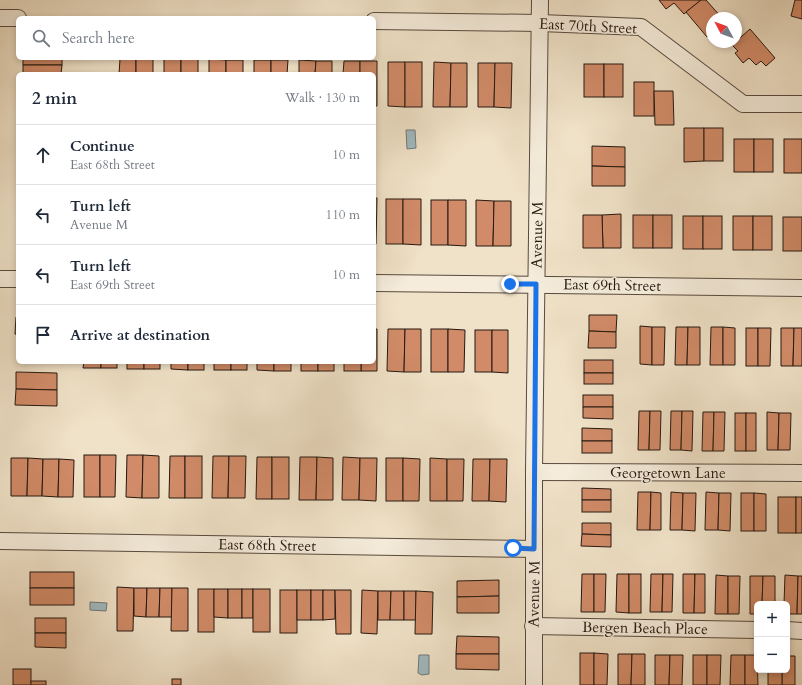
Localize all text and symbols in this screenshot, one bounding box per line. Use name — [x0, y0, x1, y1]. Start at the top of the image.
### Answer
north arrow — [706, 12, 742, 48]
street label: East 70th Street — [539, 13, 638, 39]
search box — [16, 16, 376, 60]
icon: search — [30, 27, 52, 49]
text: Search here — [62, 28, 135, 48]
text: 2 min — [32, 87, 77, 110]
text: Walk · 130 m — [285, 89, 360, 107]
text: Continue — [70, 136, 135, 156]
icon: ahead — [32, 144, 54, 166]
text: 10 m — [332, 146, 360, 164]
text: East 68th Street — [70, 156, 155, 174]
text: Turn left — [70, 196, 131, 216]
street label: Avenue M — [526, 201, 548, 269]
icon: left — [32, 204, 54, 226]
text: 110 m — [326, 206, 360, 224]
text: Avenue M — [70, 216, 128, 234]
text: Turn left — [70, 256, 131, 276]
icon: left — [32, 264, 54, 286]
text: 10 m — [332, 266, 360, 284]
street label: East 69th Street — [563, 274, 661, 296]
route end — [501, 275, 519, 293]
text: East 69th Street — [70, 276, 155, 294]
icon: arrive — [32, 324, 54, 346]
text: Arrive at destination — [70, 325, 210, 345]
street label: Georgetown Lane — [610, 463, 726, 483]
street label: East 68th Street — [218, 534, 316, 556]
route start — [504, 539, 522, 557]
street label: Avenue M — [523, 560, 545, 628]
map controls — [754, 601, 790, 673]
button: + — [754, 601, 790, 637]
street label: Bergen Beach Place — [582, 617, 708, 639]
button: − — [754, 637, 790, 673]

